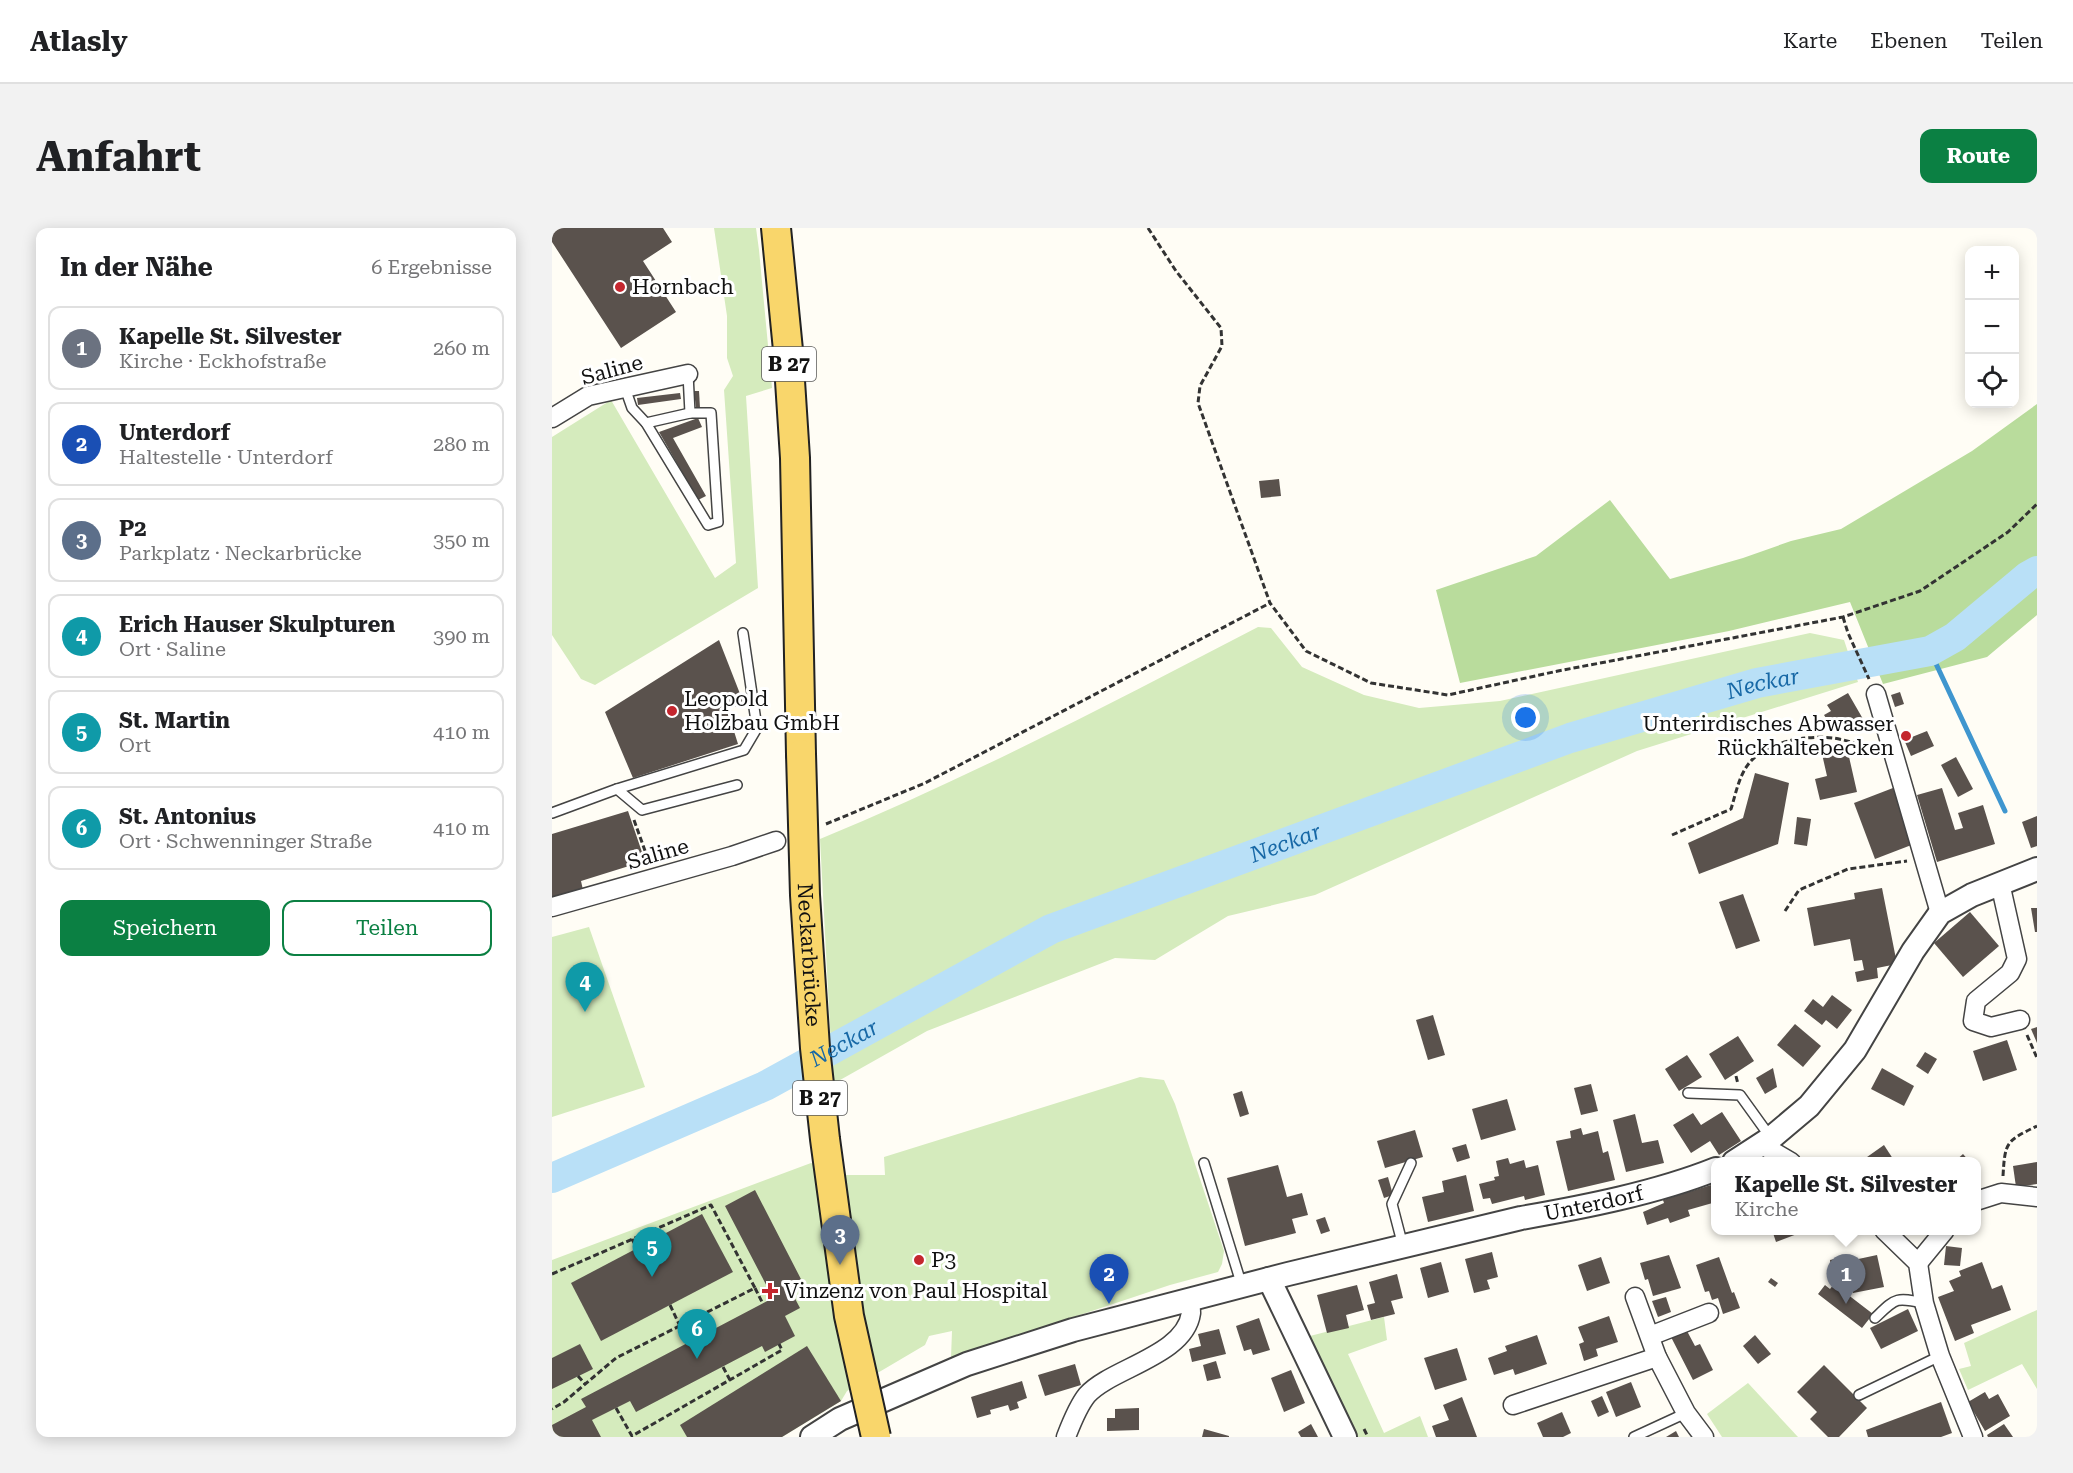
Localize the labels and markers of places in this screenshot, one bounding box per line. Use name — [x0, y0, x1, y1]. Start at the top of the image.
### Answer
place label: Hornbach — [632, 275, 734, 299]
marker: Hornbach — [613, 280, 627, 294]
place label: Leopold Holzbau GmbH — [684, 687, 840, 735]
marker: Leopold Holzbau GmbH — [665, 704, 679, 718]
place label: Unterirdisches Abwasser Rückhaltebecken — [1642, 712, 1894, 760]
marker: Unterirdisches Abwasser Rückhaltebecken — [1899, 729, 1913, 743]
pin: 4 — [566, 962, 604, 1012]
pin: 3 — [820, 1216, 860, 1265]
pin: 5 — [632, 1228, 672, 1277]
place label: P3 — [931, 1248, 956, 1272]
marker: P3 — [912, 1253, 926, 1267]
pin: 2 — [1090, 1254, 1128, 1304]
pin: 1 — [1826, 1254, 1866, 1304]
place label: Vinzenz von Paul Hospital — [784, 1279, 1048, 1303]
marker: Vinzenz von Paul Hospital — [761, 1282, 779, 1300]
pin: 6 — [678, 1310, 716, 1359]

